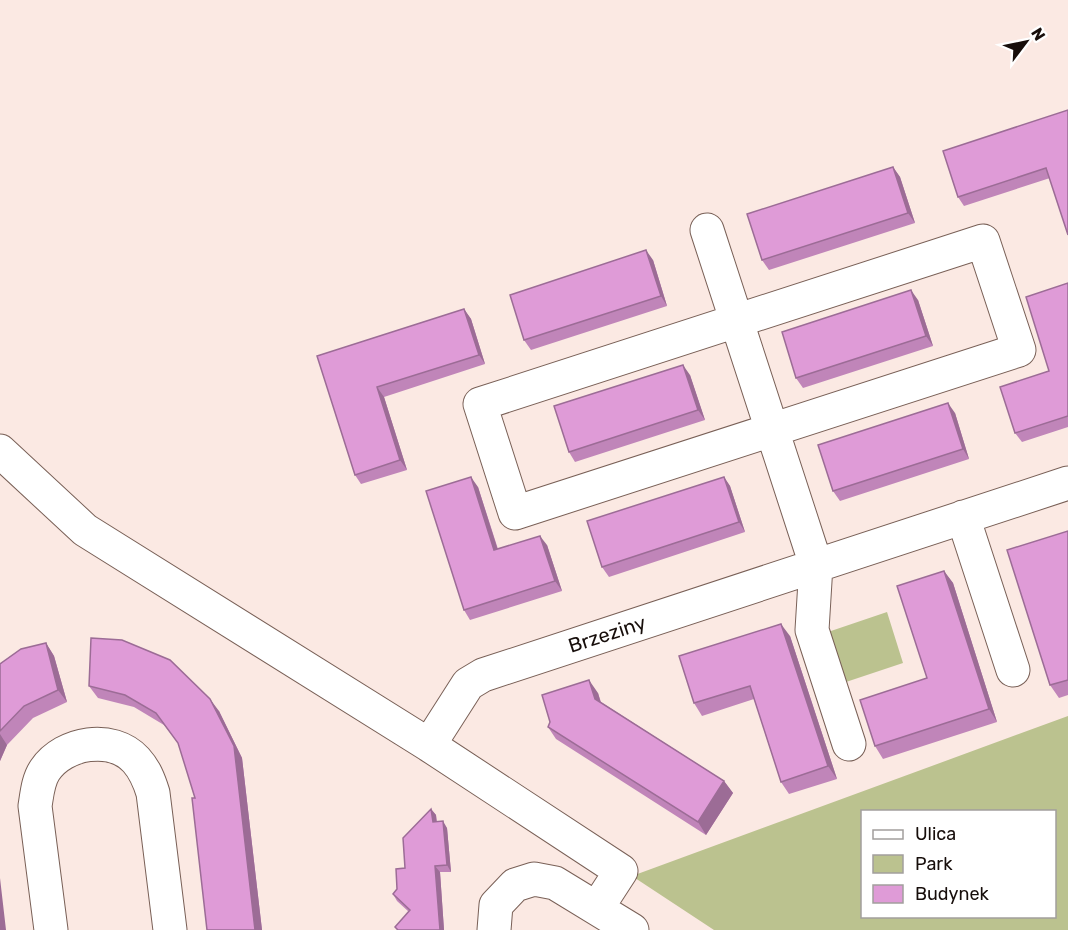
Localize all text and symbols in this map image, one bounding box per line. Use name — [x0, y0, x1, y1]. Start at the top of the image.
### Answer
north arrow — [996, 12, 1056, 72]
text: N — [1027, 24, 1049, 44]
street label: Brzeziny — [565, 610, 649, 658]
legend — [861, 810, 1056, 918]
text: Ulica — [915, 823, 956, 845]
text: Park — [915, 853, 953, 875]
text: Budynek — [915, 883, 989, 905]

